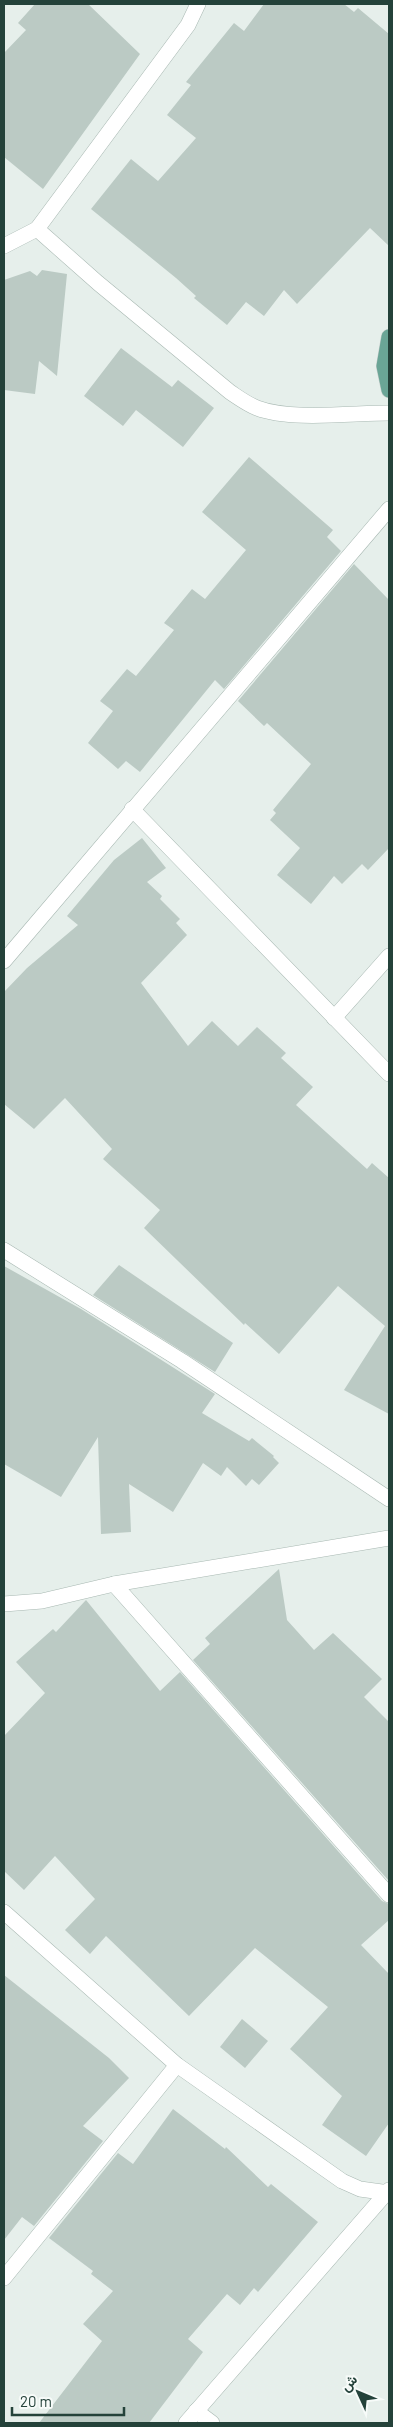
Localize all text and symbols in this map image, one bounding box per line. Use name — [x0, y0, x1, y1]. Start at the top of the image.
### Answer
north arrow — [333, 2367, 383, 2417]
text: ش — [336, 2371, 361, 2395]
scale bar — [12, 2384, 125, 2416]
text: 20 m — [20, 2392, 52, 2410]

